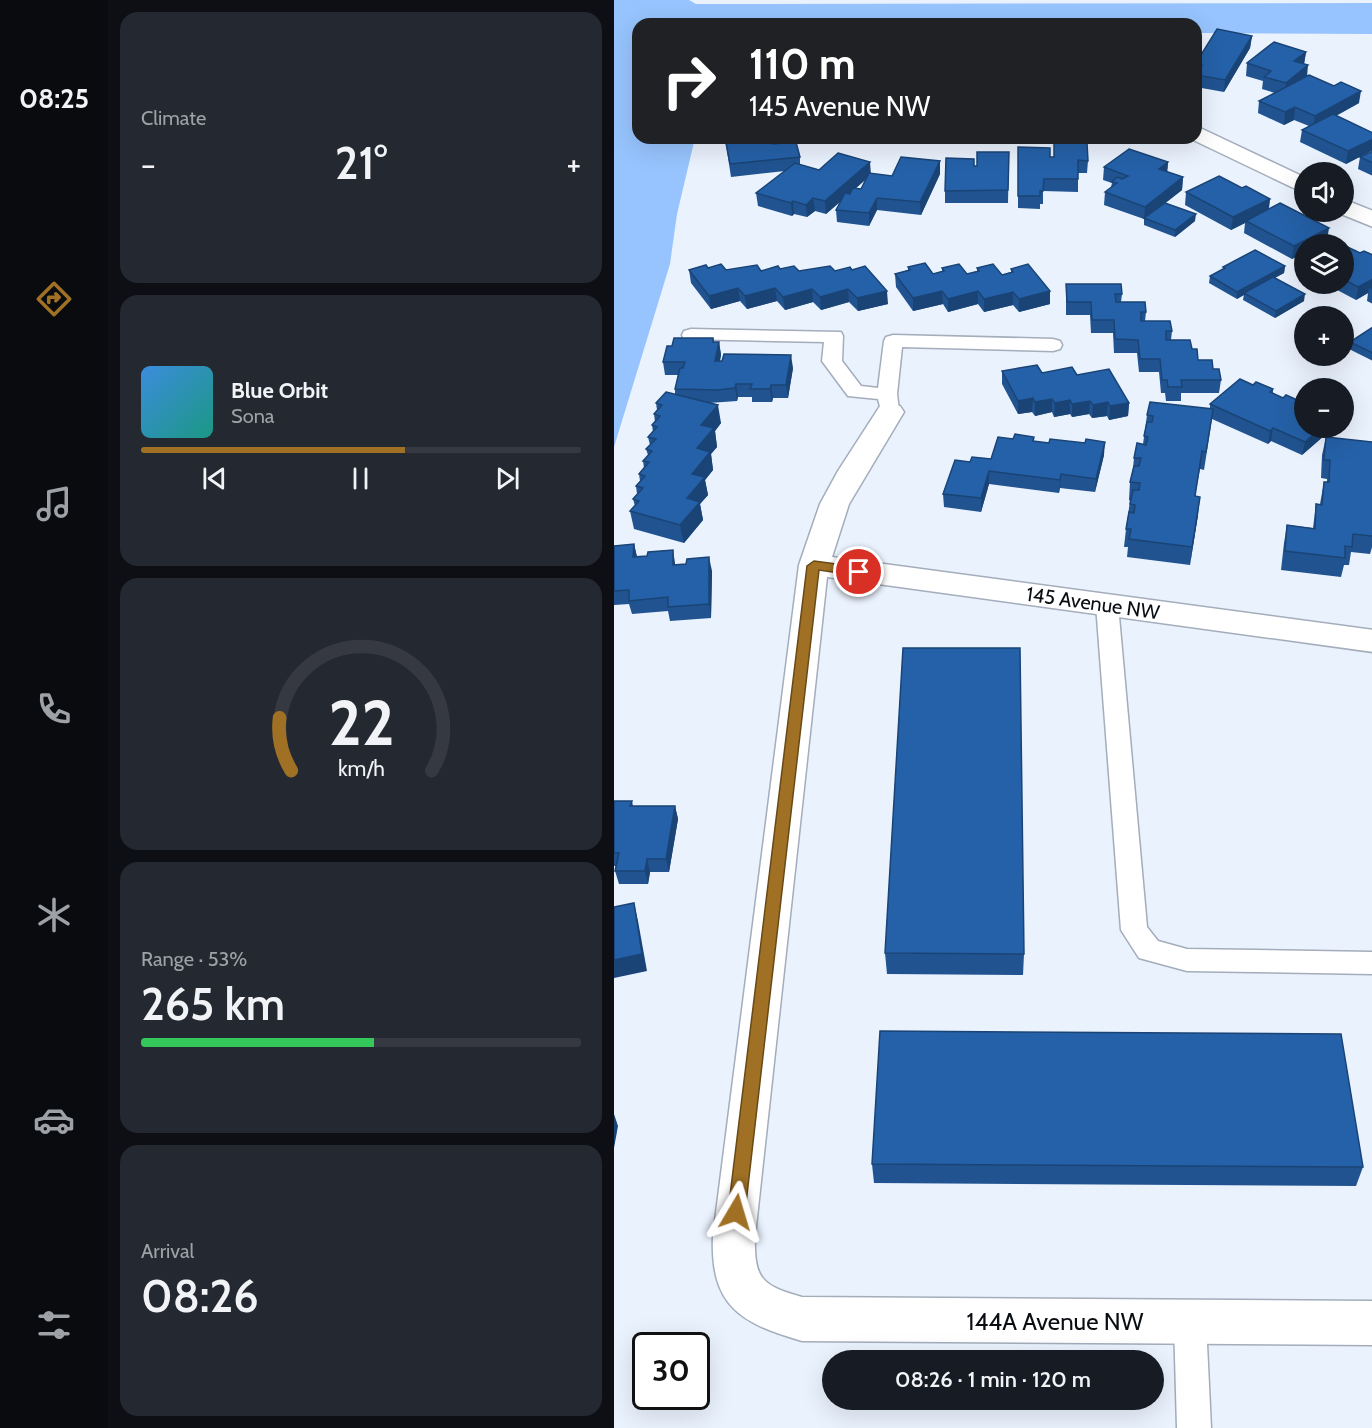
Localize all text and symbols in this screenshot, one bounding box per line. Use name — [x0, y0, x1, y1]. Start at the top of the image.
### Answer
text: 110 m — [749, 38, 856, 90]
icon: right — [650, 42, 728, 120]
text: 08:25 — [19, 82, 89, 115]
text: 145 Avenue NW — [749, 90, 930, 123]
text: Climate — [141, 106, 206, 130]
text: 21° — [335, 136, 387, 190]
text: − — [141, 144, 156, 184]
text: + — [566, 144, 581, 184]
map controls — [1294, 162, 1354, 438]
button: sound — [1294, 162, 1354, 222]
button: layers — [1294, 234, 1354, 294]
icon: directions — [33, 278, 75, 320]
button: + — [1294, 306, 1354, 366]
text: Blue Orbit — [231, 377, 328, 404]
button: − — [1294, 378, 1354, 438]
text: Sona — [231, 404, 274, 428]
icon: previous — [198, 462, 231, 495]
icon: pause — [344, 462, 377, 495]
icon: next — [491, 462, 524, 495]
icon: music — [33, 483, 75, 525]
pin — [833, 546, 884, 597]
icon: arrive — [842, 555, 875, 588]
street label: 145 Avenue NW — [1025, 582, 1161, 624]
text: 22 — [328, 685, 394, 761]
icon: phone — [33, 688, 75, 730]
text: km/h — [338, 755, 384, 781]
icon: climate — [33, 894, 75, 936]
text: Range · 53% — [141, 947, 247, 971]
text: 265 km — [141, 977, 285, 1031]
icon: car — [33, 1099, 75, 1141]
position arrow — [704, 1180, 768, 1244]
text: Arrival — [141, 1239, 194, 1263]
text: 08:26 — [141, 1269, 259, 1323]
icon: filters — [33, 1304, 75, 1346]
street label: 144A Avenue NW — [967, 1307, 1144, 1336]
speed limit sign: 30 — [632, 1332, 710, 1410]
text: 08:26 · 1 min · 120 m — [895, 1366, 1091, 1393]

